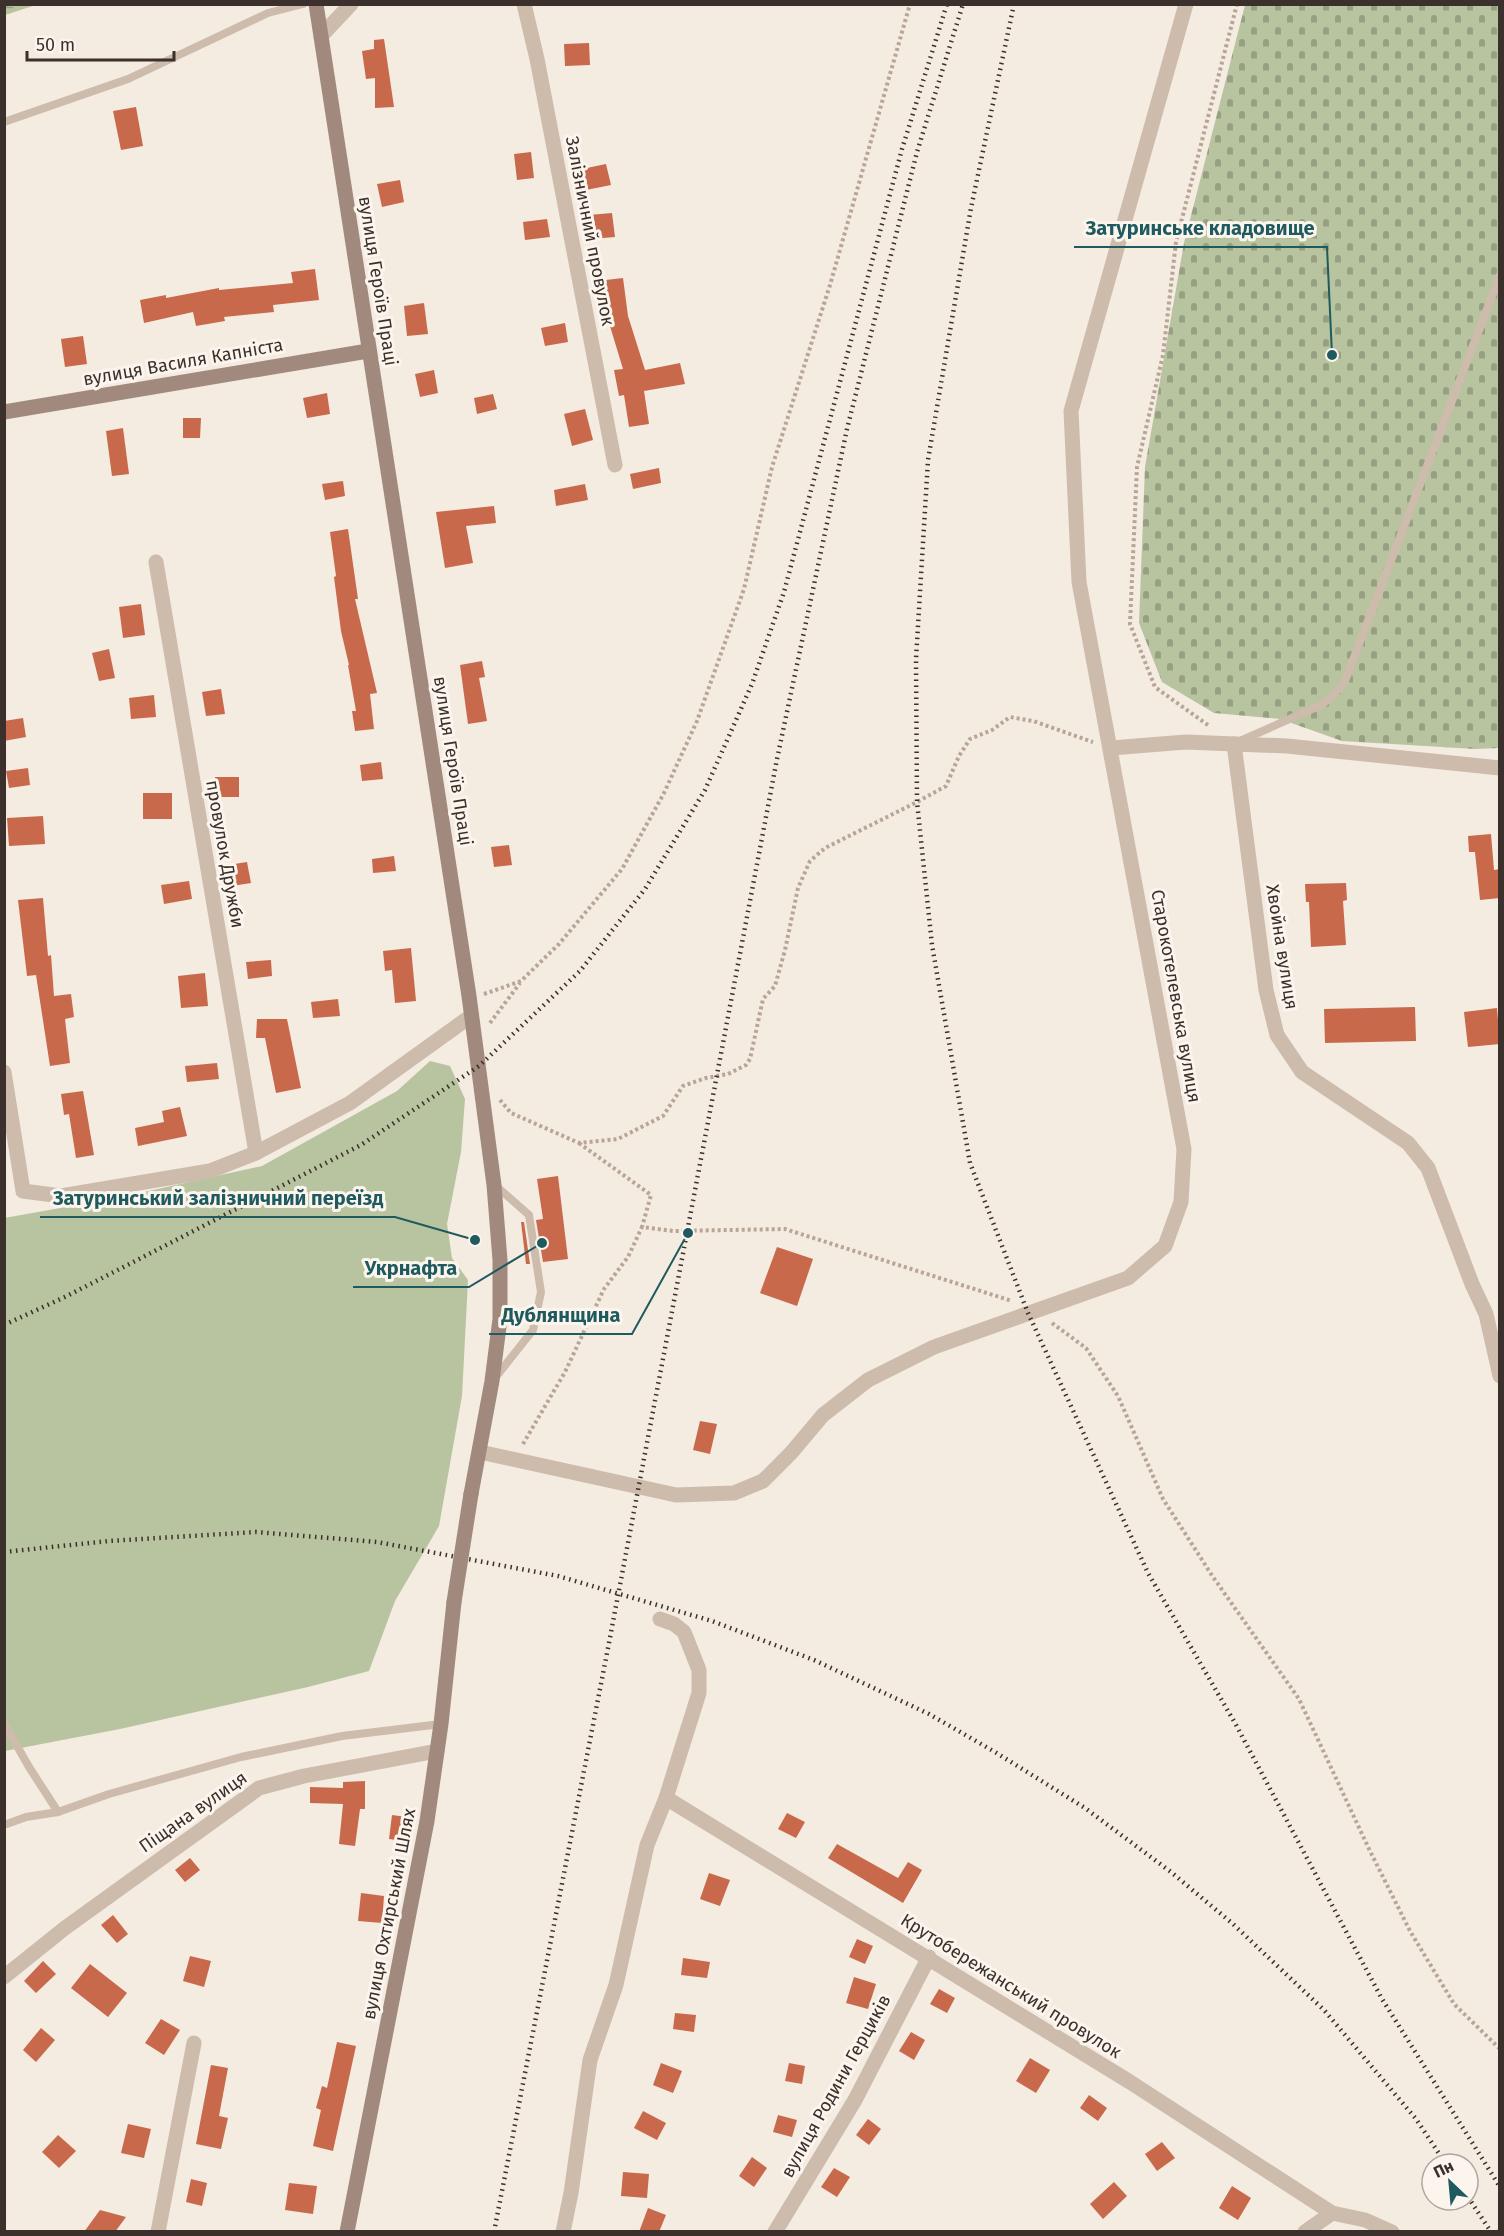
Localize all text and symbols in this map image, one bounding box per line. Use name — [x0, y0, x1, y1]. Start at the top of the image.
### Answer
scale bar — [27, 24, 174, 62]
text: 50 m — [36, 34, 75, 56]
street label: Залізничний провулок — [561, 134, 619, 328]
street label: вулиця Героїв Праці — [354, 195, 402, 367]
callout: Затуринське кладовище — [1074, 209, 1327, 247]
text: Затуринське кладовище — [1085, 216, 1314, 240]
street label: вулиця Василя Капніста — [81, 334, 285, 390]
street label: вулиця Героїв Праці — [429, 675, 477, 847]
street label: провулок Дружби — [201, 778, 249, 930]
street label: Хвойна вулиця — [1261, 883, 1303, 1011]
street label: Старокотелевська вулиця — [1146, 888, 1206, 1104]
callout: Затуринський залізничний переїзд — [40, 1179, 395, 1217]
text: Затуринський залізничний переїзд — [52, 1186, 383, 1210]
callout: Укрнафта — [353, 1249, 469, 1287]
text: Укрнафта — [364, 1256, 457, 1280]
callout: Дублянщина — [489, 1296, 632, 1334]
text: Дублянщина — [501, 1303, 620, 1327]
street label: Піщана вулиця — [135, 1767, 251, 1857]
street label: вулиця Охтирський Шлях — [358, 1806, 420, 2022]
street label: Крутобережанський провулок — [897, 1909, 1126, 2064]
street label: вулиця Родини Герциків — [776, 1991, 896, 2181]
north arrow — [1420, 2152, 1480, 2212]
text: Пн — [1430, 2156, 1457, 2182]

